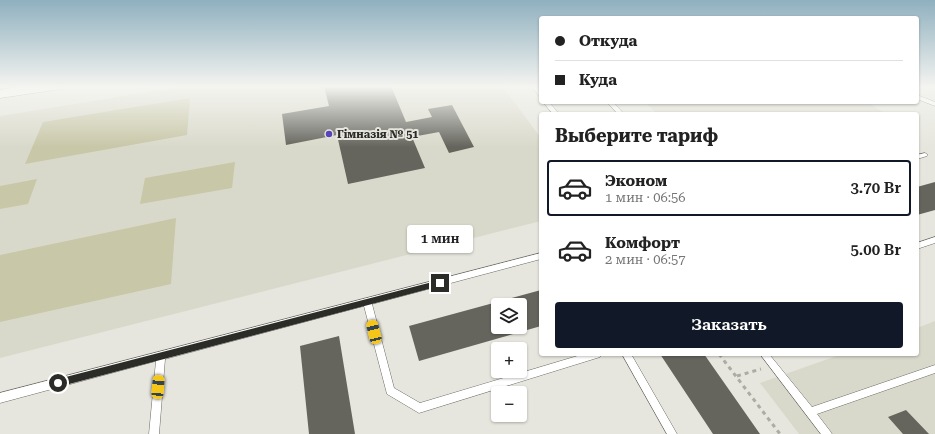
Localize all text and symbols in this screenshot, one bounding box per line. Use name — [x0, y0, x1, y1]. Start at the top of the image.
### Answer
text: Откуда — [579, 32, 637, 50]
text: Куда — [579, 71, 617, 89]
text: Выберите тариф — [555, 125, 718, 146]
place label: Гімназія № 51 — [337, 128, 419, 141]
marker: Гімназія № 51 — [324, 129, 334, 139]
icon: car — [557, 170, 593, 206]
text: Эконом — [605, 172, 667, 190]
text: 3.70 Br — [850, 179, 901, 197]
text: 1 мин · 06:56 — [605, 190, 686, 205]
callout: 1 мин — [407, 225, 473, 253]
text: 1 мин — [421, 231, 459, 246]
icon: car — [557, 232, 593, 268]
text: Комфорт — [605, 234, 680, 252]
text: 5.00 Br — [850, 241, 901, 259]
text: 2 мин · 06:57 — [605, 252, 686, 267]
route end — [431, 274, 449, 292]
map controls — [491, 298, 527, 422]
button: layers — [491, 298, 527, 334]
button: Заказать — [555, 302, 903, 348]
car — [365, 319, 383, 345]
button: + — [491, 342, 527, 378]
route start — [49, 374, 67, 392]
car — [151, 375, 165, 399]
button: − — [491, 386, 527, 422]

